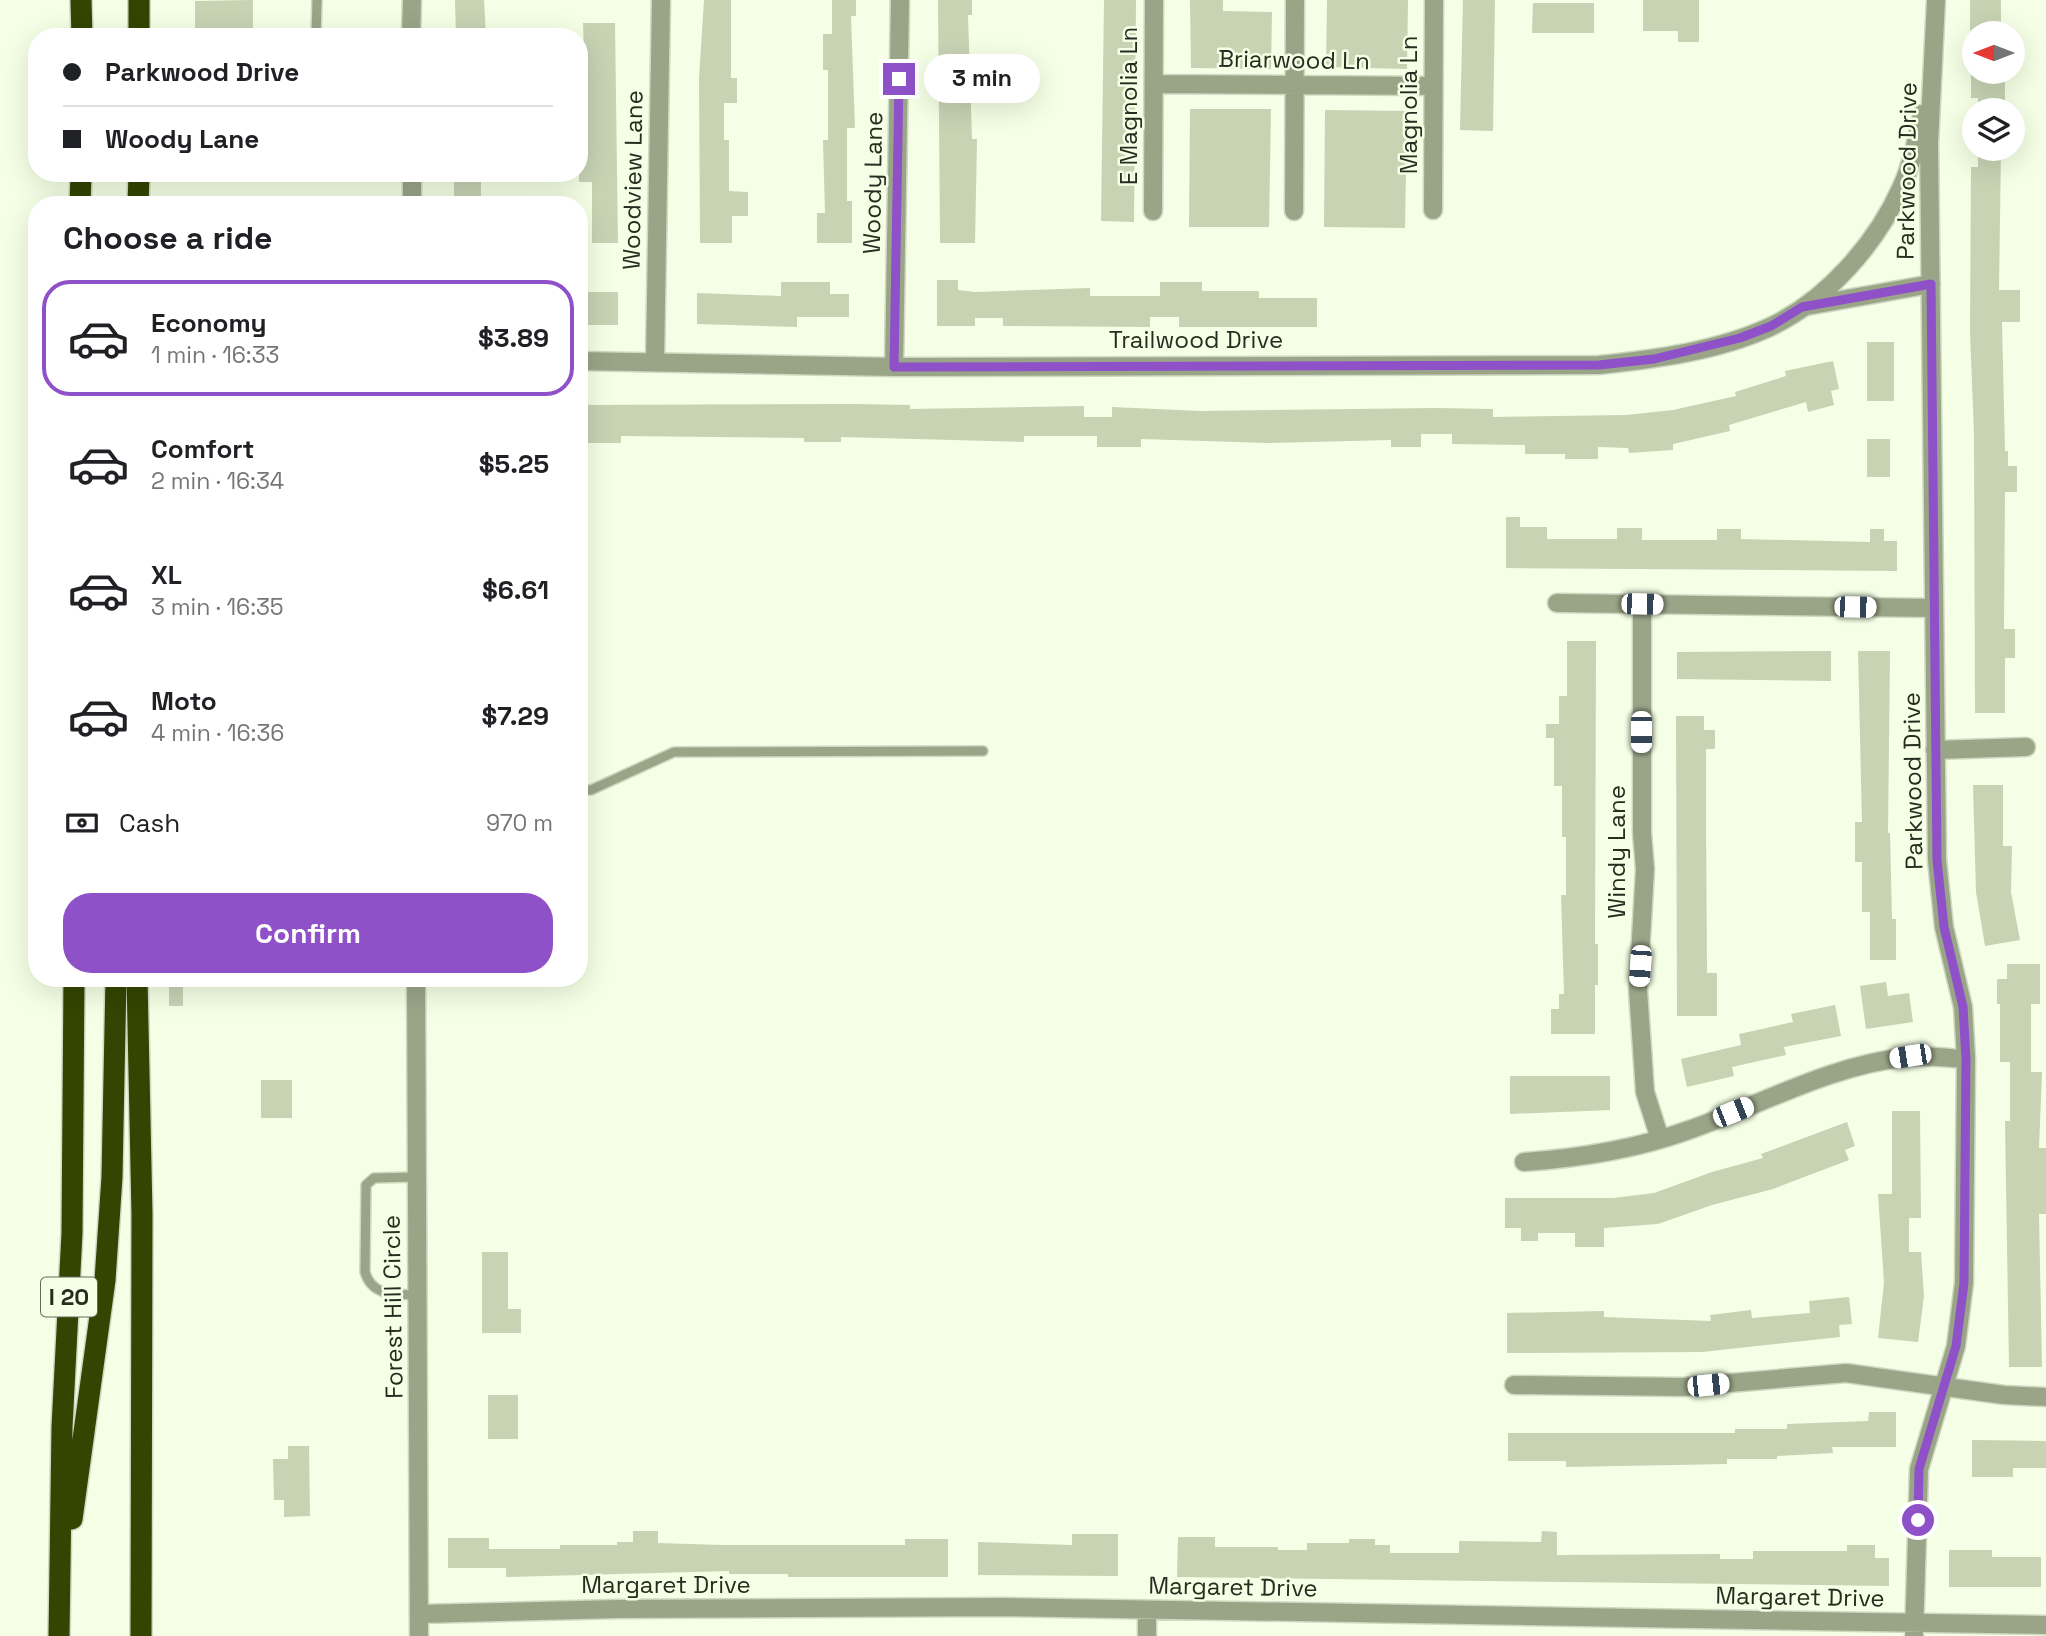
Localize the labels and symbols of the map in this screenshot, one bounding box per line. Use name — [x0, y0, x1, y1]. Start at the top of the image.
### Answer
north arrow — [1962, 21, 2025, 84]
street label: E Magnolia Ln — [1113, 27, 1144, 185]
street label: Magnolia Ln — [1393, 36, 1424, 174]
street label: Briarwood Ln — [1218, 43, 1370, 76]
callout: 3 min — [923, 55, 1039, 104]
route end — [883, 63, 915, 95]
street label: Parkwood Drive — [1889, 82, 1924, 260]
street label: Woodview Lane — [615, 90, 650, 270]
street label: Woody Lane — [856, 111, 889, 254]
street label: Trailwood Drive — [1109, 324, 1283, 355]
car — [1621, 593, 1664, 615]
car — [1834, 596, 1877, 618]
street label: Parkwood Drive — [1895, 692, 1930, 870]
car — [1631, 711, 1652, 753]
street label: Windy Lane — [1601, 785, 1632, 919]
car — [1629, 944, 1652, 988]
car — [1888, 1042, 1933, 1070]
car — [1710, 1094, 1757, 1130]
street label: Forest Hill Circle — [375, 1215, 410, 1399]
road number: I 20 — [41, 1278, 97, 1316]
car — [1687, 1372, 1730, 1398]
route start — [1902, 1504, 1934, 1536]
street label: Margaret Drive — [581, 1569, 751, 1600]
street label: Margaret Drive — [1148, 1570, 1318, 1603]
street label: Margaret Drive — [1715, 1580, 1885, 1613]

